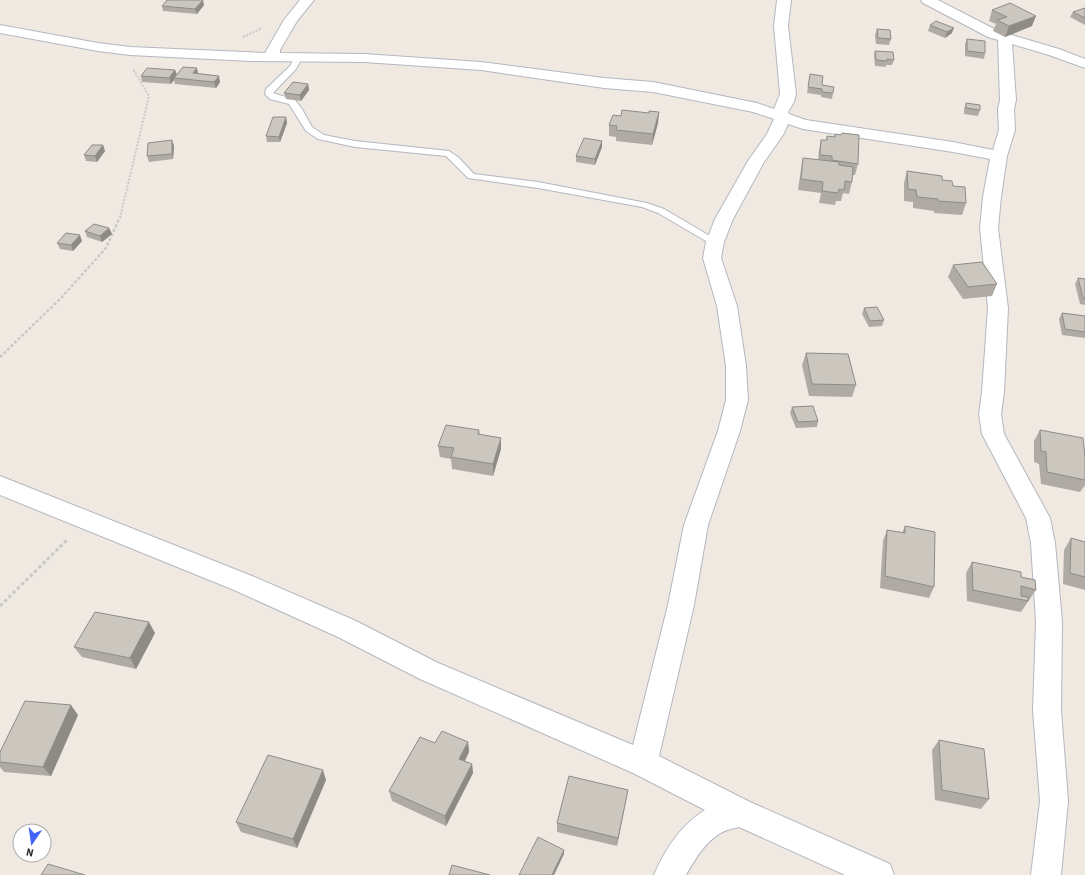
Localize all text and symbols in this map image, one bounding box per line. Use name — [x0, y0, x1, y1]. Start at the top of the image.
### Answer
north arrow — [12, 823, 52, 863]
text: N — [25, 844, 35, 860]

